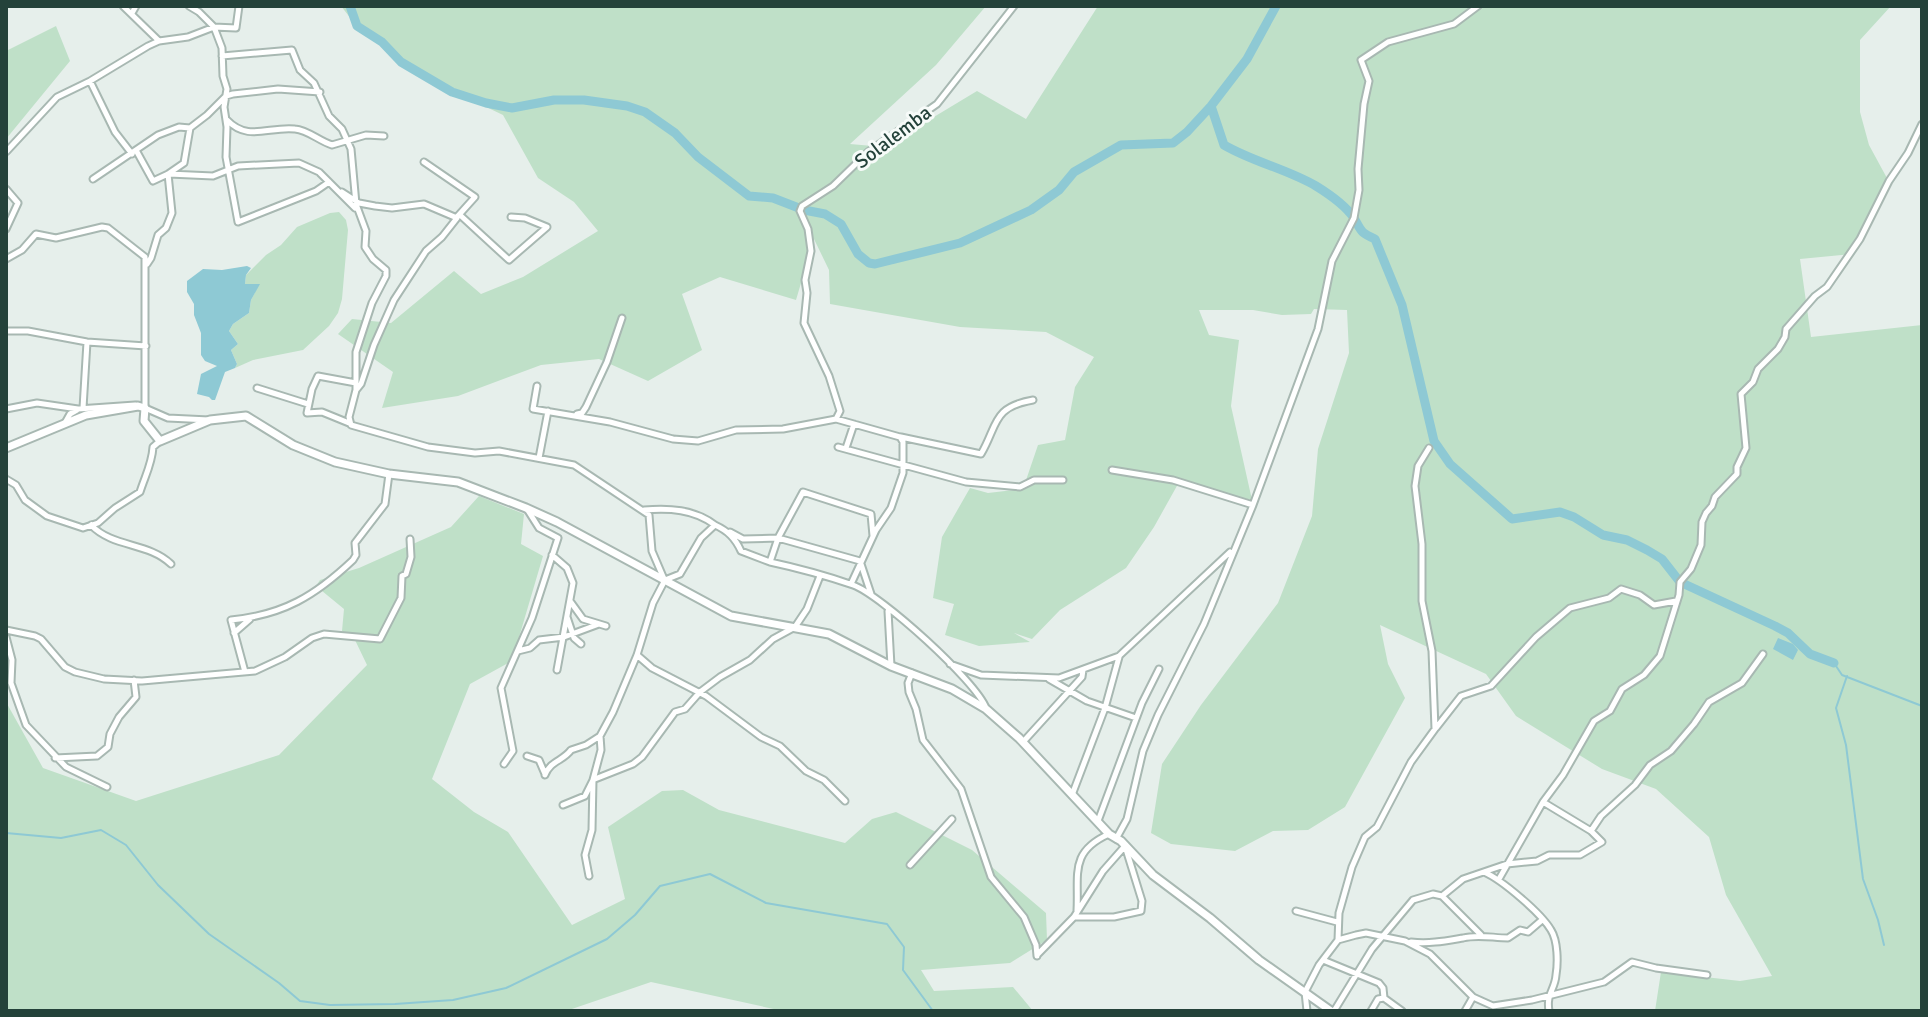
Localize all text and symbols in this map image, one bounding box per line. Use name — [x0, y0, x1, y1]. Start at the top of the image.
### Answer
street label: Solalemba — [850, 100, 936, 174]

